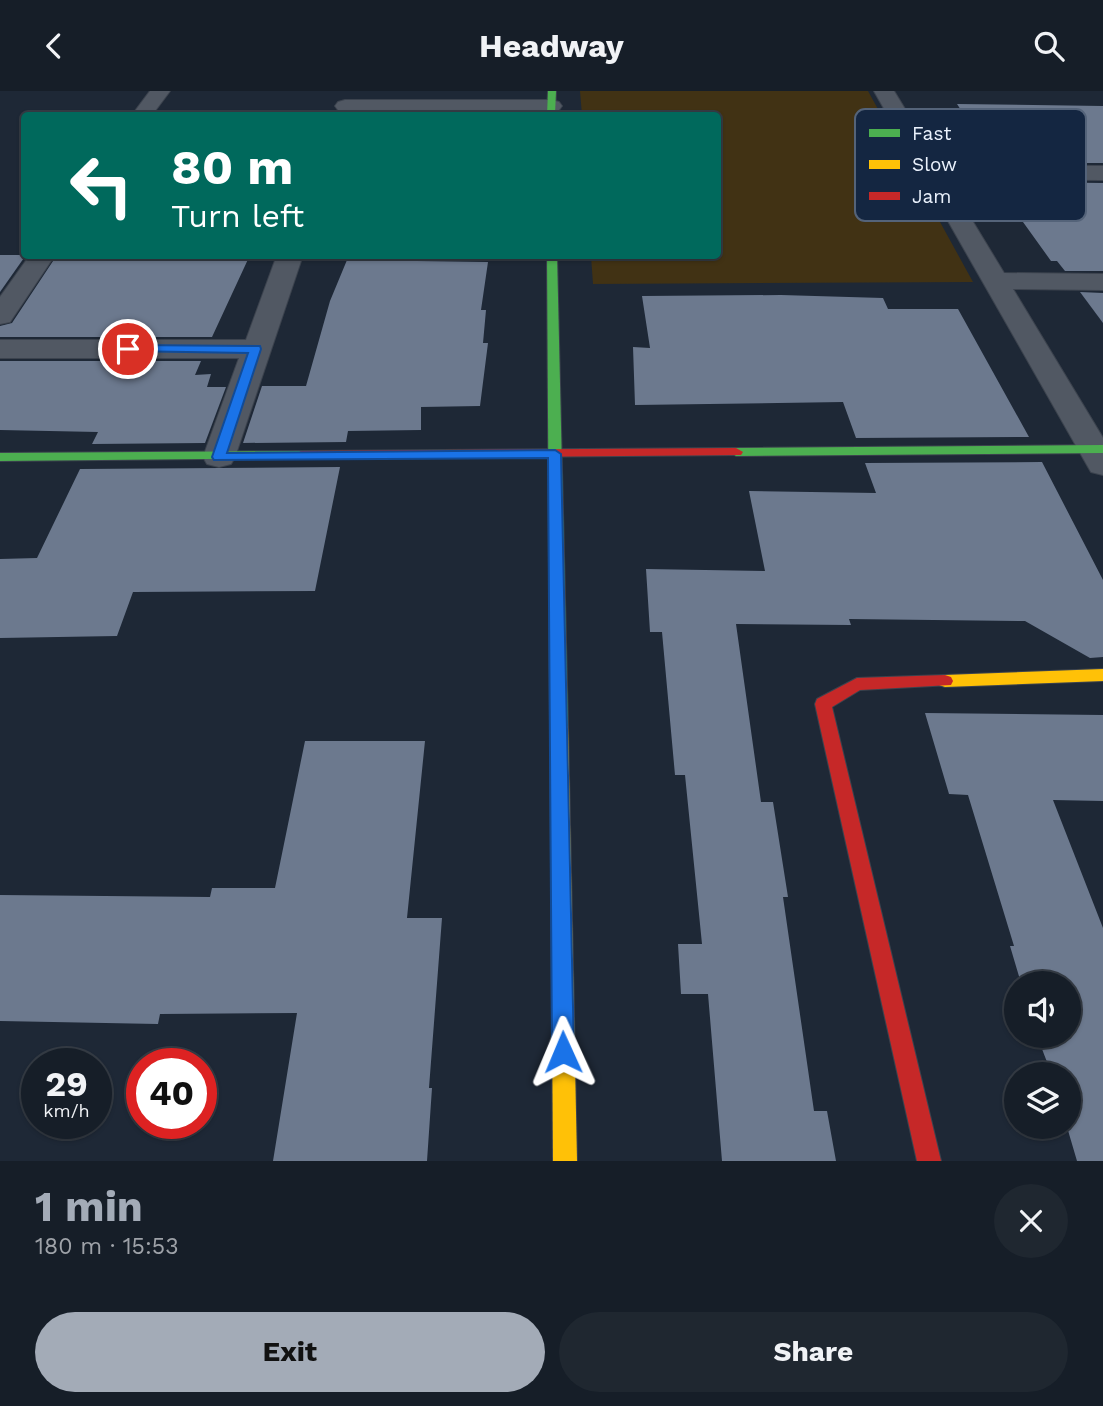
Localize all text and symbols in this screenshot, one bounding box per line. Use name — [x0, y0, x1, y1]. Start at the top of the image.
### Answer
icon: back — [35, 27, 73, 65]
text: Headway — [479, 27, 624, 65]
icon: search — [1030, 27, 1068, 65]
legend — [855, 109, 1086, 221]
text: Fast — [912, 122, 951, 145]
text: 80 m — [171, 138, 293, 196]
icon: left — [56, 140, 147, 231]
text: Slow — [912, 153, 957, 176]
text: Jam — [912, 185, 951, 208]
text: Turn left — [171, 197, 304, 235]
pin — [98, 319, 158, 379]
icon: arrive — [109, 330, 147, 368]
map controls — [1004, 971, 1081, 1139]
button: sound — [1004, 971, 1081, 1048]
position arrow — [526, 1015, 600, 1089]
speed limit sign: 40 — [126, 1048, 217, 1139]
button: layers — [1004, 1062, 1081, 1139]
text: 29 — [45, 1063, 88, 1105]
text: km/h — [43, 1100, 90, 1121]
text: 1 min — [35, 1182, 143, 1231]
button: close — [994, 1184, 1068, 1258]
text: 180 m · 15:53 — [35, 1233, 179, 1260]
button: Exit — [35, 1312, 545, 1392]
button: Share — [559, 1312, 1068, 1392]

